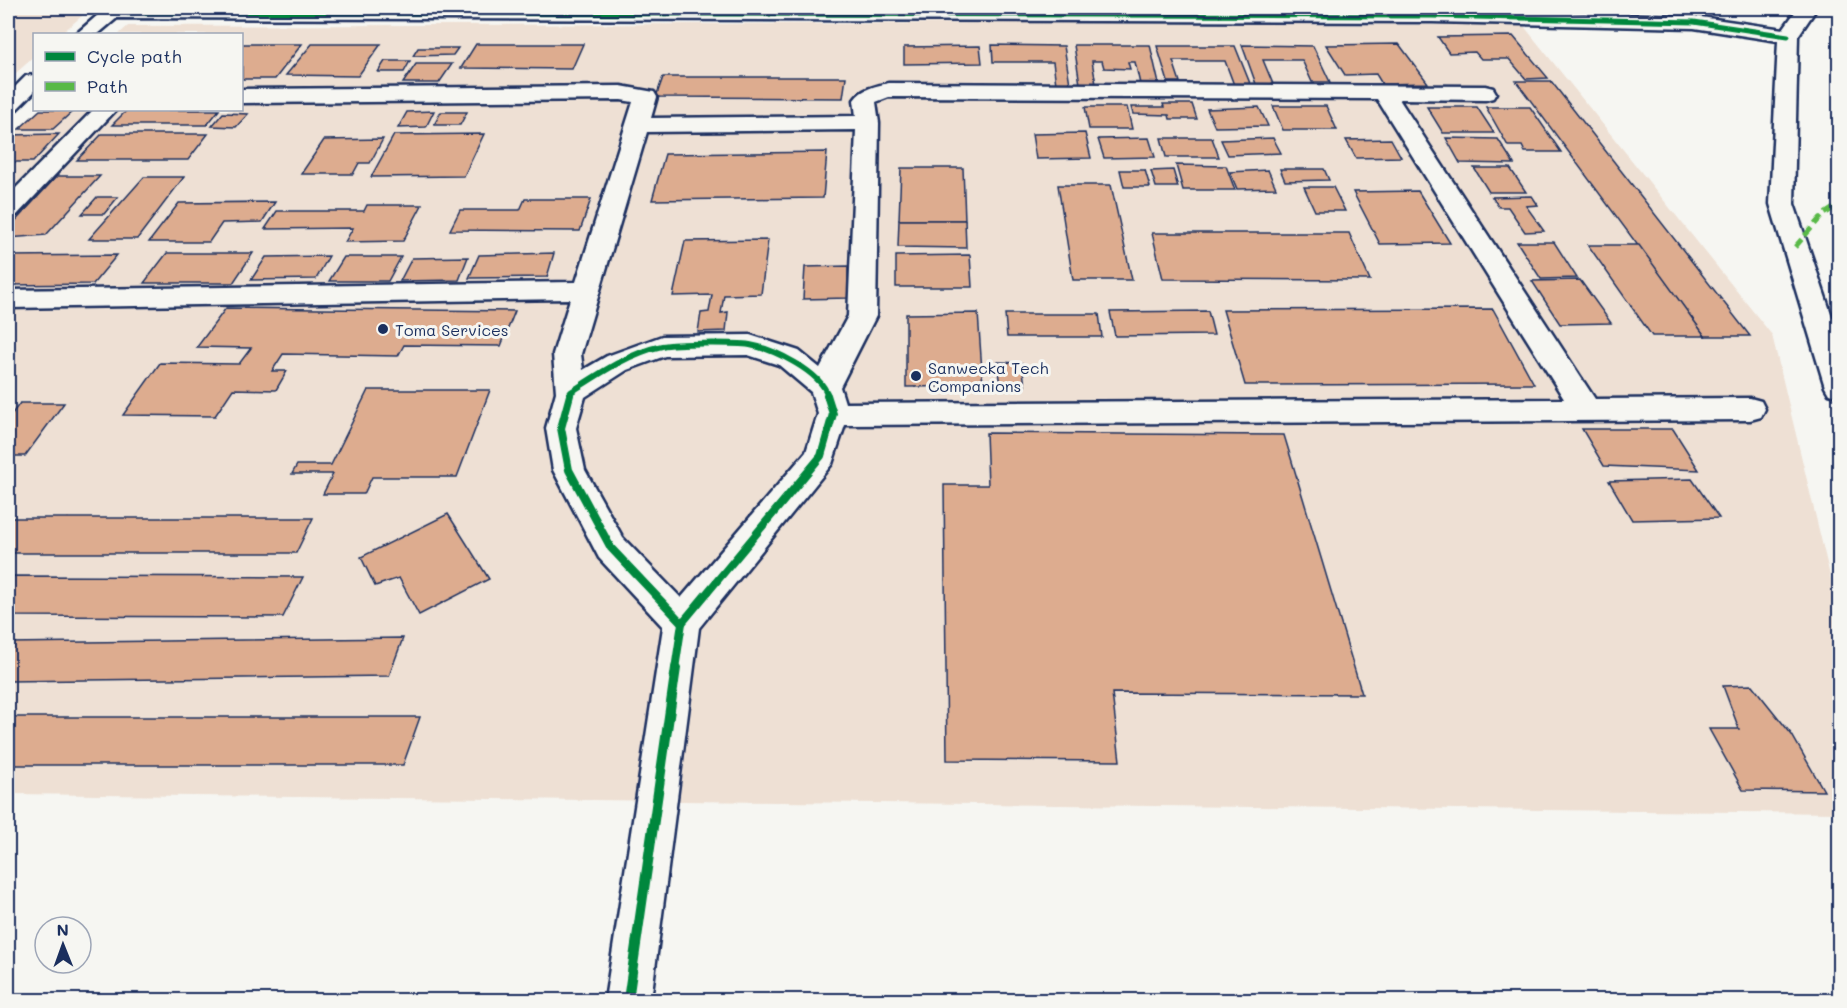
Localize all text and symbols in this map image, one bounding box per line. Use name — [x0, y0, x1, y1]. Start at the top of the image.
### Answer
legend — [33, 33, 243, 111]
text: Cycle path — [87, 44, 182, 68]
text: Path — [87, 74, 127, 98]
place label: Toma Services — [395, 319, 509, 340]
marker: Toma Services — [376, 322, 390, 336]
place label: Sanwecka Tech Companions — [928, 357, 1048, 396]
marker: Sanwecka Tech Companions — [909, 369, 923, 383]
north arrow — [33, 915, 93, 975]
text: N — [56, 919, 69, 940]

